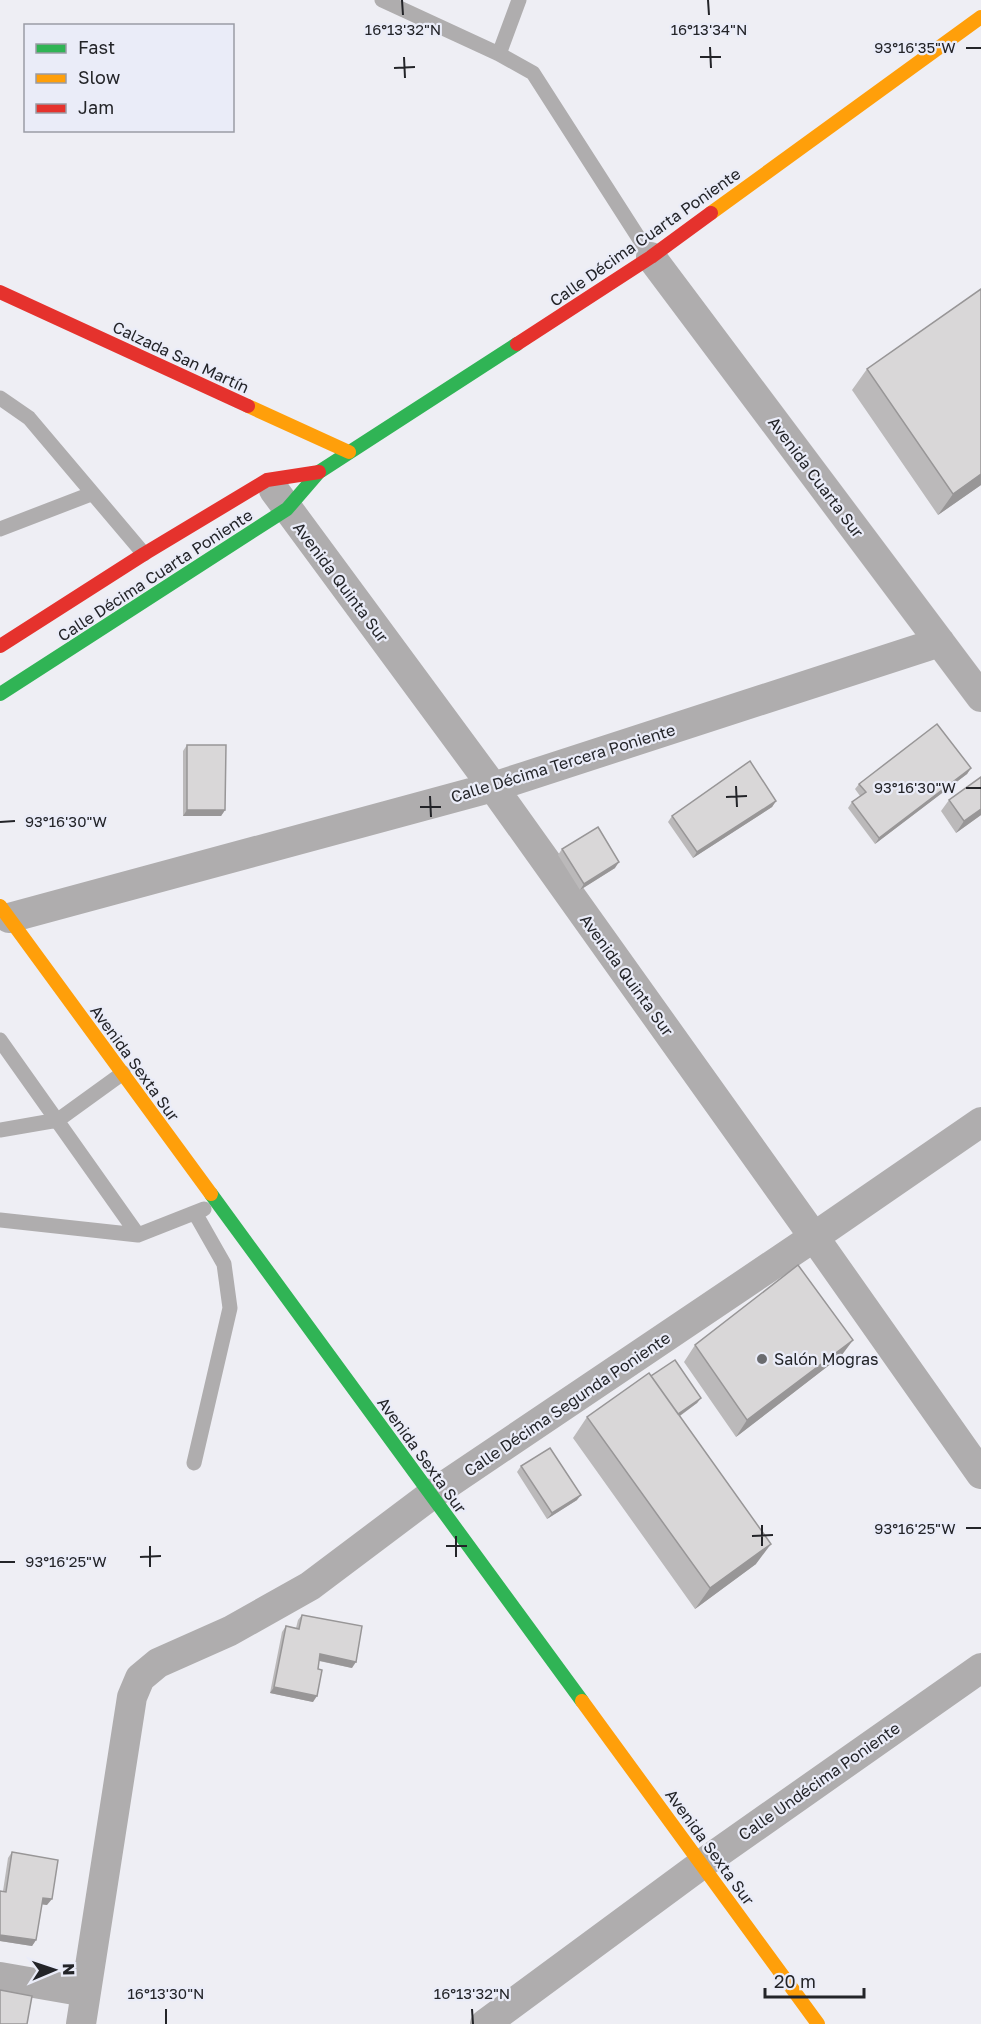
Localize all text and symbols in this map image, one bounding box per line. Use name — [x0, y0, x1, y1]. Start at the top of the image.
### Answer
text: 16°13'32"N — [365, 20, 441, 38]
text: 16°13'34"N — [671, 20, 747, 38]
legend — [24, 24, 234, 132]
text: Fast — [78, 36, 115, 58]
text: 93°16'35"W — [874, 38, 956, 56]
text: Slow — [78, 66, 121, 88]
text: Jam — [78, 96, 114, 118]
street label: Calle Décima Cuarta Poniente — [546, 163, 744, 311]
street label: Calzada San Martín — [110, 317, 252, 397]
street label: Avenida Cuarta Sur — [764, 413, 868, 541]
street label: Calle Décima Cuarta Poniente — [54, 504, 256, 646]
street label: Avenida Quinta Sur — [289, 518, 393, 646]
street label: Calle Décima Tercera Poniente — [448, 719, 678, 807]
text: 93°16'30"W — [874, 778, 956, 796]
text: 93°16'30"W — [25, 812, 107, 830]
street label: Avenida Quinta Sur — [576, 910, 678, 1040]
street label: Avenida Sexta Sur — [86, 1001, 184, 1125]
street label: Calle Décima Segunda Poniente — [460, 1327, 674, 1481]
place label: Salón Mogras — [774, 1349, 878, 1369]
marker: Salón Mogras — [755, 1352, 769, 1366]
street label: Avenida Sexta Sur — [373, 1393, 471, 1517]
text: 93°16'25"W — [874, 1519, 956, 1537]
text: 93°16'25"W — [25, 1552, 107, 1570]
street label: Calle Undécima Poniente — [734, 1718, 904, 1844]
street label: Avenida Sexta Sur — [661, 1785, 759, 1909]
north arrow — [24, 1940, 84, 2000]
scale bar — [765, 1961, 864, 1999]
text: N — [59, 1963, 79, 1976]
text: 20 m — [774, 1970, 816, 1992]
text: 16°13'30"N — [128, 1984, 204, 2002]
text: 16°13'32"N — [434, 1984, 510, 2002]

